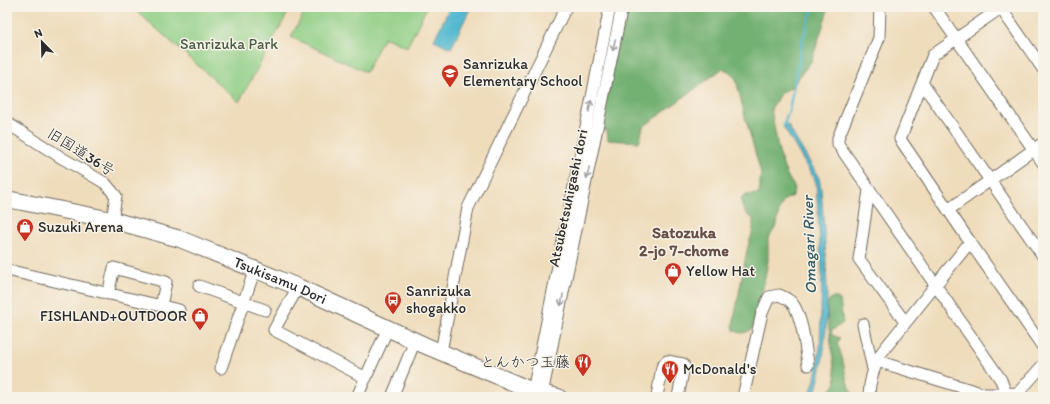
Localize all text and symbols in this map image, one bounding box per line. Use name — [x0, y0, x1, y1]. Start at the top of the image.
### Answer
north arrow — [22, 22, 62, 62]
text: N — [32, 26, 44, 41]
park label: Sanrizuka Park — [180, 35, 278, 53]
one-way arrow — [610, 38, 618, 51]
place label: Sanrizuka Elementary School — [463, 55, 583, 90]
school or university icon: Sanrizuka Elementary School — [440, 63, 460, 88]
one-way arrow — [586, 99, 594, 112]
street label: 旧国道36号 — [44, 124, 118, 180]
street label: Atsubetsuhigashi dori — [545, 128, 591, 268]
one-way arrow — [584, 166, 592, 179]
water label: Omagari River — [798, 194, 820, 294]
shop icon: Suzuki Arena — [15, 217, 35, 242]
place label: Suzuki Arena — [38, 218, 124, 236]
district label: Satozuka 2-jo 7-chome — [639, 223, 729, 261]
street label: Tsukisamu Dori — [231, 253, 330, 308]
shop icon: Yellow Hat — [663, 261, 683, 286]
place label: Yellow Hat — [686, 262, 756, 280]
place label: Sanrizuka shogakko — [406, 282, 471, 317]
bus stop icon: Sanrizuka shogakko — [383, 290, 403, 315]
one-way arrow — [558, 293, 566, 306]
shop icon: FISHLAND+OUTDOOR — [190, 306, 210, 331]
place label: FISHLAND+OUTDOOR — [40, 307, 187, 325]
restaurant icon: とんかつ玉藤 — [573, 352, 593, 377]
place label: とんかつ玉藤 — [480, 353, 570, 371]
restaurant icon: McDonald's — [660, 359, 680, 384]
place label: McDonald's — [683, 360, 757, 378]

